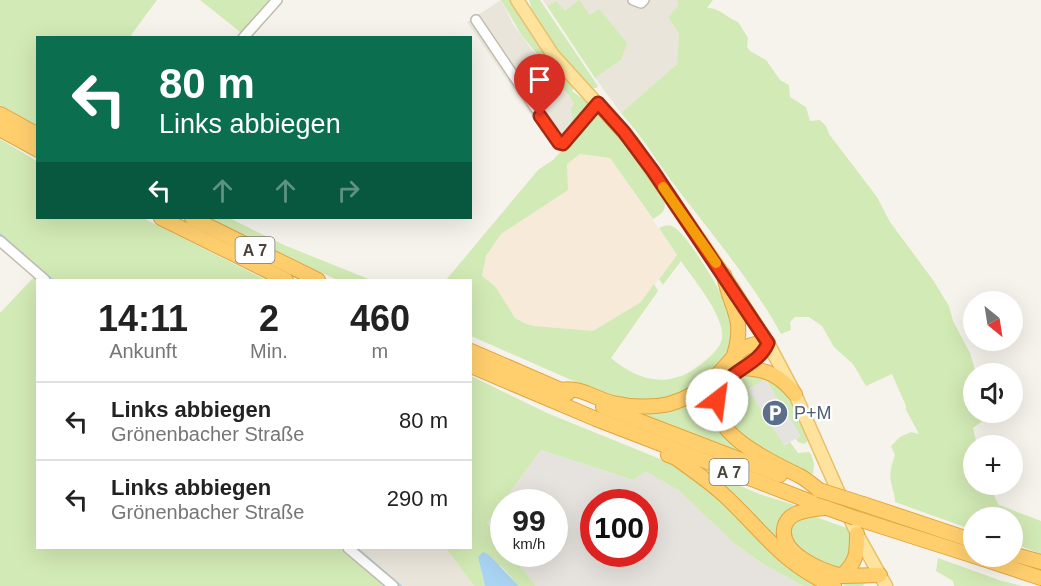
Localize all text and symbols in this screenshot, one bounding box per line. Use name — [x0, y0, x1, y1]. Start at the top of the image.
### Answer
pin — [514, 54, 565, 116]
icon: left — [60, 60, 138, 138]
text: 80 m — [159, 60, 255, 107]
icon: arrive — [523, 63, 556, 96]
text: Links abbiegen — [159, 109, 341, 139]
icon: left — [143, 174, 176, 207]
icon: ahead — [206, 174, 239, 207]
icon: ahead — [269, 174, 302, 207]
icon: right — [332, 174, 365, 207]
road number: A 7 — [236, 237, 274, 263]
north arrow — [963, 291, 1023, 351]
map controls — [963, 291, 1023, 567]
text: 14:11 — [98, 298, 188, 339]
text: 2 — [259, 298, 279, 339]
text: 460 — [350, 298, 410, 339]
text: Ankunft — [109, 340, 177, 362]
text: Min. — [250, 340, 288, 362]
text: m — [372, 340, 388, 362]
button: sound — [963, 363, 1023, 423]
position arrow — [685, 368, 749, 432]
text: Links abbiegen — [111, 397, 271, 422]
parking icon: P+M — [760, 398, 790, 428]
place label: P+M — [794, 403, 832, 423]
icon: left — [60, 405, 93, 438]
text: 80 m — [399, 408, 448, 433]
text: Grönenbacher Straße — [111, 423, 304, 445]
button: + — [963, 435, 1023, 495]
road number: A 7 — [710, 459, 748, 485]
text: Links abbiegen — [111, 475, 271, 500]
icon: left — [60, 483, 93, 516]
text: 290 m — [387, 486, 448, 511]
speed limit sign: 100 — [580, 489, 658, 567]
text: Grönenbacher Straße — [111, 501, 304, 523]
text: 99 — [512, 504, 546, 537]
button: − — [963, 507, 1023, 567]
text: km/h — [513, 535, 545, 552]

